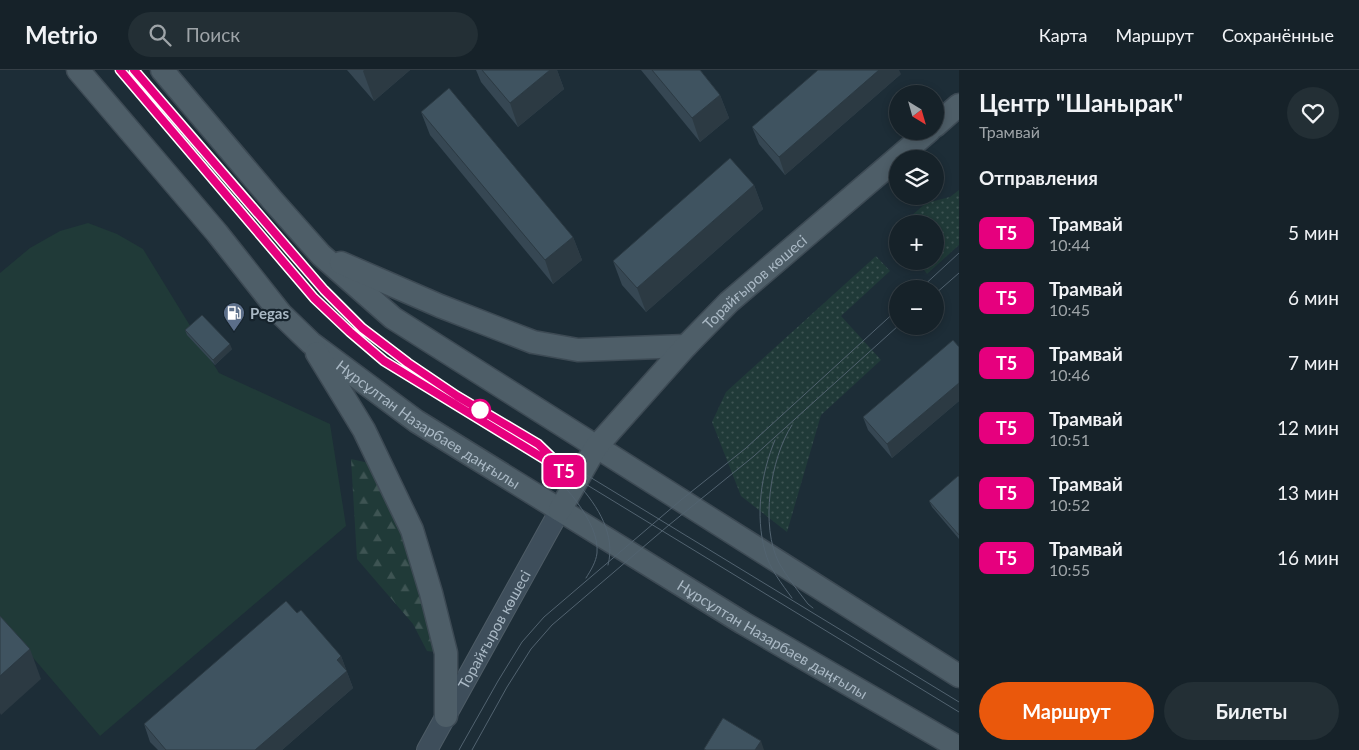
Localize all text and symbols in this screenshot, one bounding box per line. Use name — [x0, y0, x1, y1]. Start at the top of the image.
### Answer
search box — [128, 12, 478, 57]
text: Metrio — [25, 20, 98, 49]
icon: search — [146, 21, 174, 49]
text: Поиск — [186, 23, 240, 46]
text: Карта — [1039, 24, 1087, 46]
text: Маршрут — [1115, 24, 1194, 46]
text: Сохранённые — [1222, 24, 1334, 46]
north arrow — [889, 85, 944, 140]
map controls — [889, 85, 944, 335]
button: heart — [1287, 87, 1339, 139]
text: Центр "Шанырак" — [979, 88, 1183, 117]
text: Трамвай — [979, 122, 1040, 141]
button: layers — [889, 150, 944, 205]
text: Отправления — [979, 166, 1098, 189]
text: Трамвай — [1049, 212, 1123, 235]
button: + — [889, 215, 944, 270]
text: 5 мин — [1288, 221, 1339, 244]
text: T5 — [996, 222, 1017, 244]
street label: Торайғыров көшесі — [699, 231, 810, 333]
text: 10:44 — [1049, 235, 1090, 254]
text: Трамвай — [1049, 277, 1123, 300]
button: − — [889, 280, 944, 335]
text: 6 мин — [1288, 286, 1339, 309]
text: T5 — [996, 287, 1017, 309]
text: 10:45 — [1049, 300, 1090, 319]
fuel station icon: Pegas — [222, 301, 246, 332]
place label: Pegas — [250, 304, 289, 322]
text: Трамвай — [1049, 342, 1123, 365]
text: 7 мин — [1288, 351, 1339, 374]
text: T5 — [996, 352, 1017, 374]
street label: Нұрсұлтан Назарбаев даңғылы — [333, 356, 524, 492]
text: 10:46 — [1049, 365, 1090, 384]
unlabelled marker — [469, 399, 491, 421]
text: Трамвай — [1049, 407, 1123, 430]
text: 12 мин — [1277, 416, 1339, 439]
text: T5 — [996, 417, 1017, 439]
text: 10:51 — [1049, 430, 1090, 449]
line badge: T5 — [542, 455, 586, 487]
text: T5 — [553, 460, 575, 482]
text: Трамвай — [1049, 472, 1123, 495]
text: 13 мин — [1277, 481, 1339, 504]
text: T5 — [996, 482, 1017, 504]
text: 10:52 — [1049, 495, 1090, 514]
text: Трамвай — [1049, 537, 1123, 560]
text: 16 мин — [1277, 546, 1339, 569]
text: T5 — [996, 547, 1017, 569]
text: 10:55 — [1049, 560, 1090, 579]
street label: Торайғыров көшесі — [454, 567, 534, 692]
street label: Нұрсұлтан Назарбаев даңғылы — [674, 576, 871, 702]
button: Маршрут — [979, 682, 1154, 740]
button: Билеты — [1164, 682, 1339, 740]

